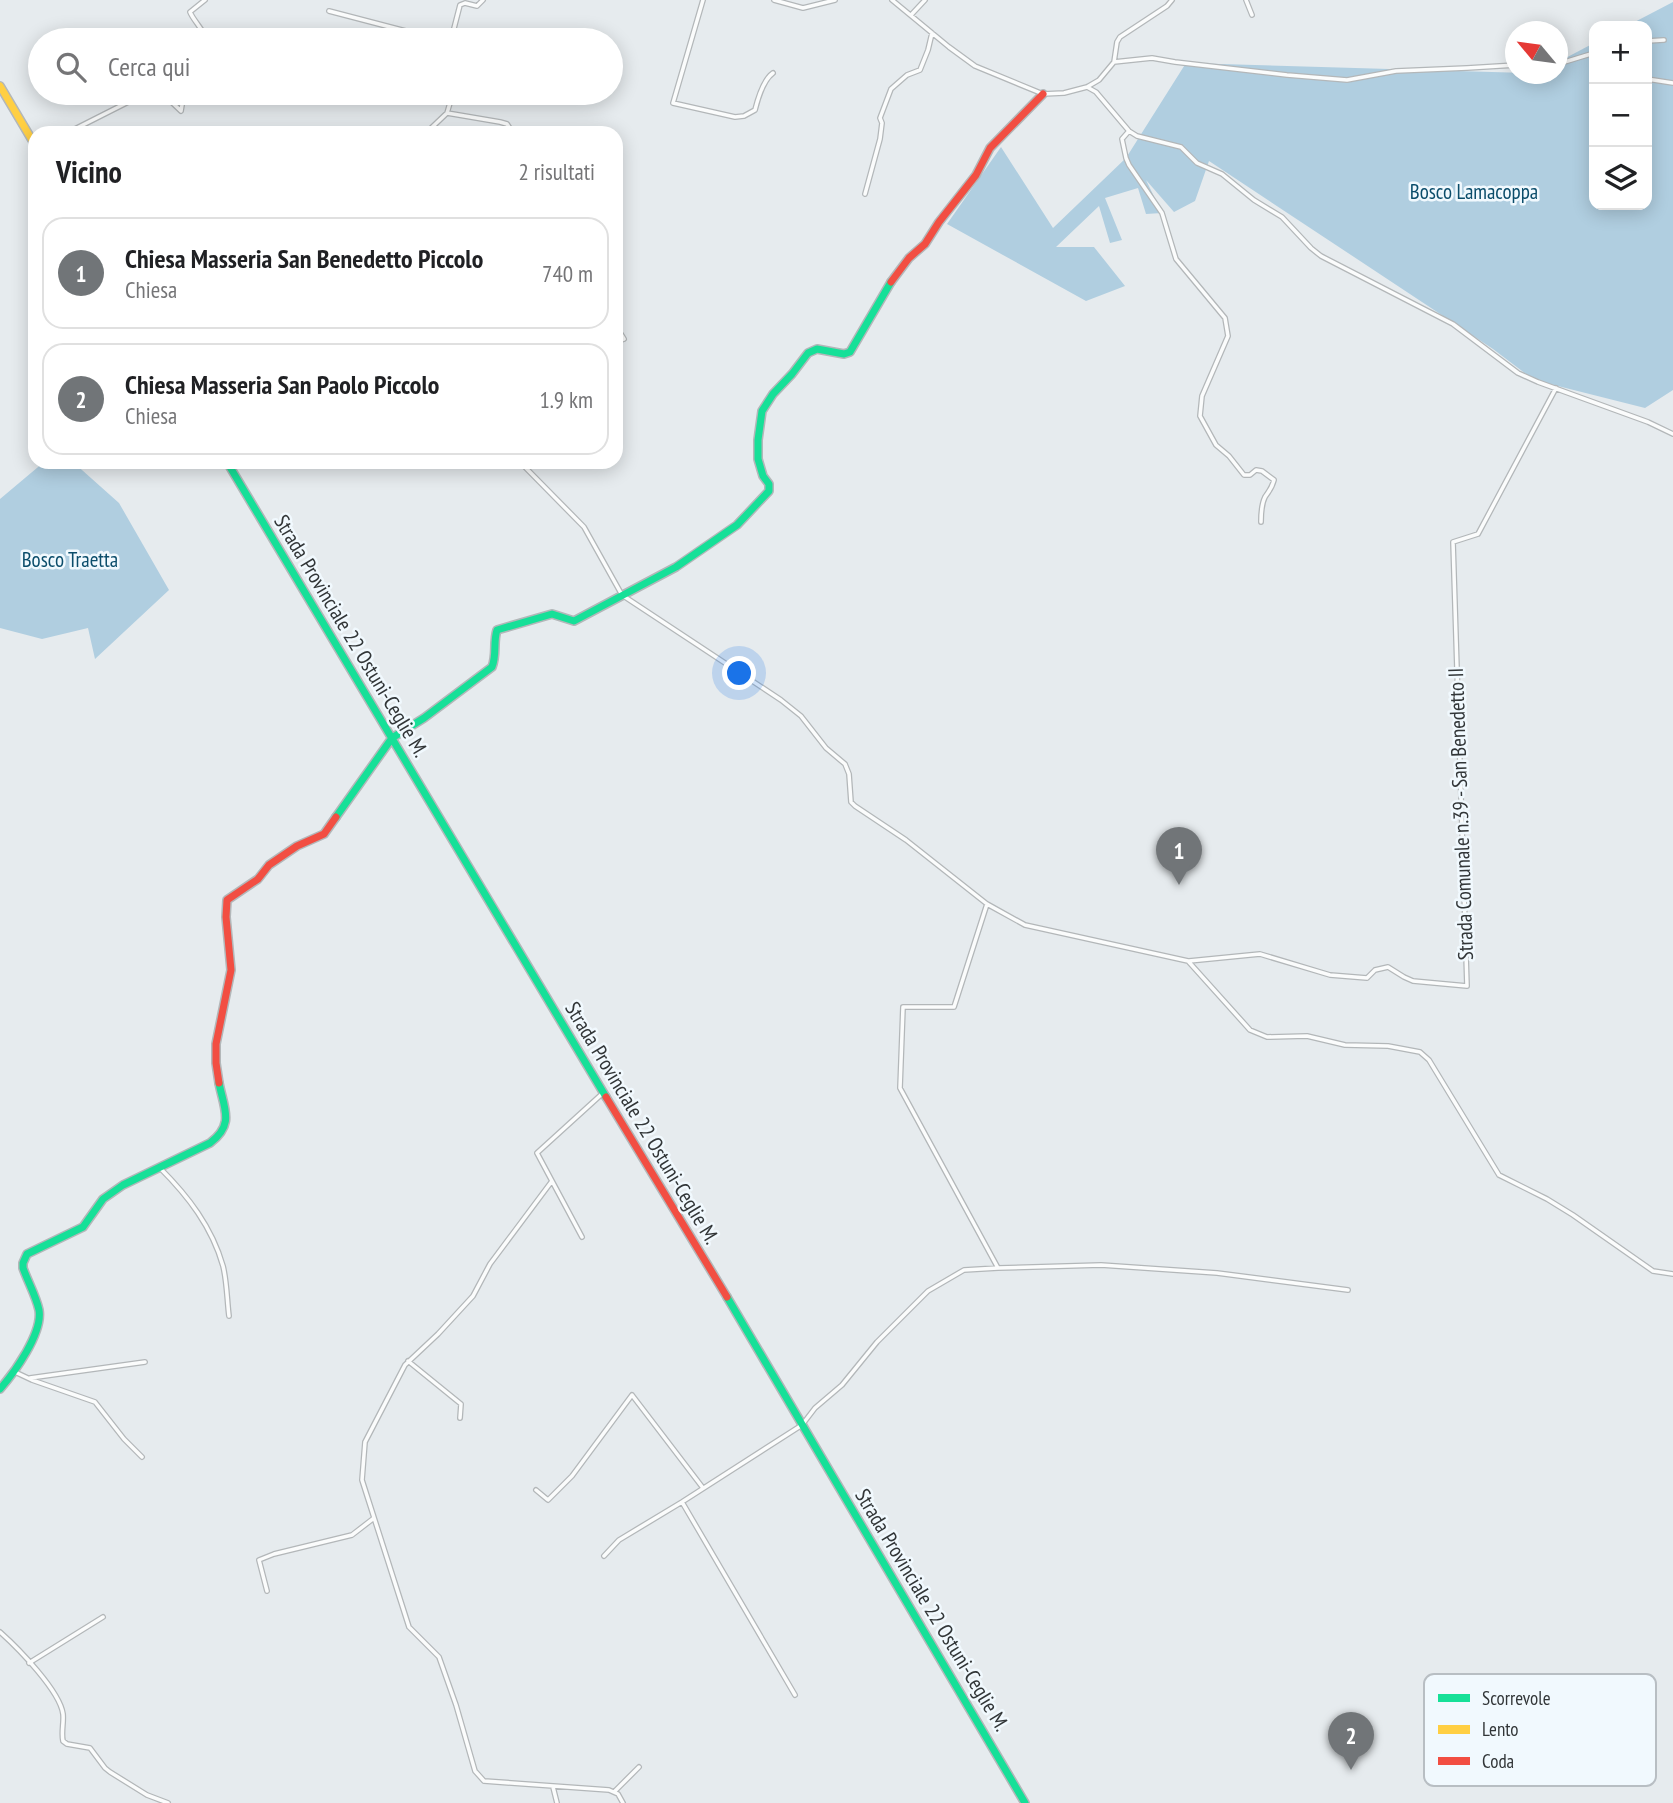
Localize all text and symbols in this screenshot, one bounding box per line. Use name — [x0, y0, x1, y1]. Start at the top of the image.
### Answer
north arrow — [1505, 21, 1568, 84]
map controls — [1589, 21, 1652, 210]
button: + — [1589, 21, 1652, 84]
search box — [28, 28, 623, 105]
icon: search — [52, 48, 90, 86]
text: Cerca qui — [108, 50, 190, 83]
button: − — [1589, 84, 1652, 147]
button: layers — [1589, 147, 1652, 210]
text: Vicino — [56, 152, 122, 191]
text: 2 risultati — [519, 157, 595, 186]
park label: Bosco Lamacoppa — [1410, 178, 1538, 205]
text: Chiesa Masseria San Benedetto Piccolo — [125, 242, 483, 275]
text: 1 — [76, 259, 87, 288]
text: 740 m — [542, 259, 593, 288]
text: Chiesa — [125, 275, 177, 304]
text: Chiesa Masseria San Paolo Piccolo — [125, 368, 439, 401]
text: 2 — [76, 385, 87, 414]
text: 1.9 km — [539, 385, 593, 414]
text: Chiesa — [125, 401, 177, 430]
street label: Strada Provinciale 22 Ostuni-Ceglie M. — [268, 510, 435, 762]
park label: Bosco Traetta — [22, 546, 118, 573]
your location — [722, 656, 756, 690]
street label: Strada Comunale n.39 - San Benedetto II — [1442, 667, 1479, 961]
pin: 1 — [1156, 827, 1202, 885]
street label: Strada Provinciale 22 Ostuni-Ceglie M. — [559, 997, 726, 1249]
street label: Strada Provinciale 22 Ostuni-Ceglie M. — [849, 1484, 1016, 1736]
legend — [1424, 1674, 1656, 1786]
text: Scorrevole — [1482, 1686, 1551, 1710]
pin: 2 — [1328, 1712, 1374, 1770]
text: Lento — [1482, 1717, 1519, 1741]
text: Coda — [1482, 1749, 1514, 1773]

